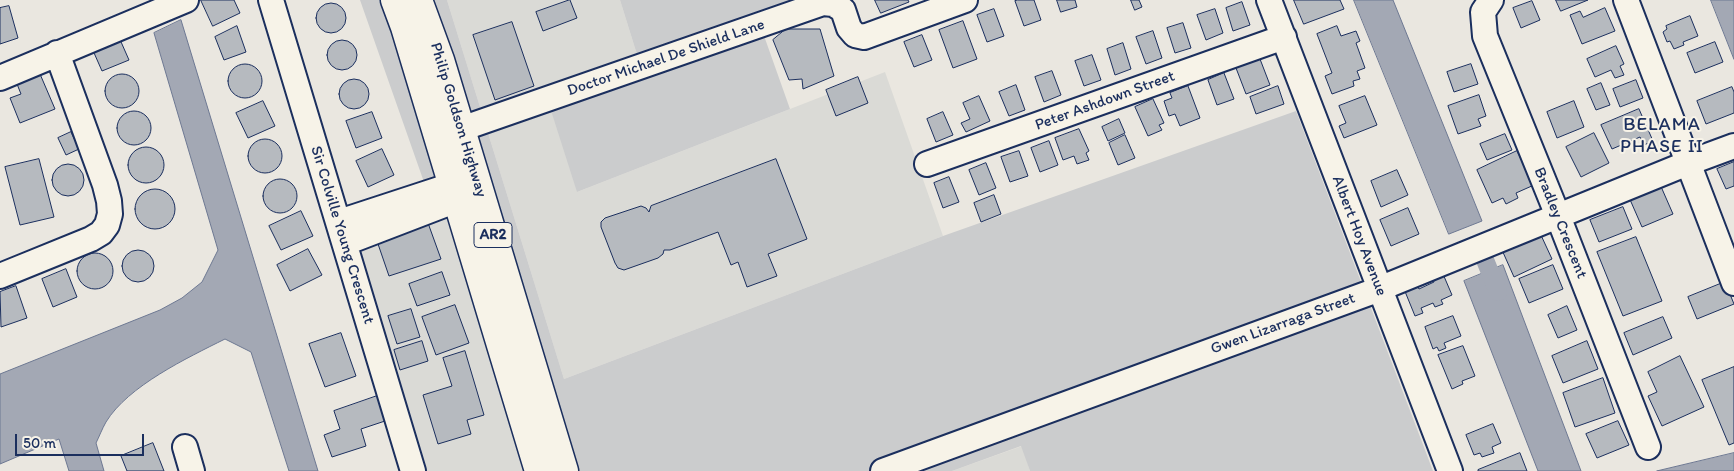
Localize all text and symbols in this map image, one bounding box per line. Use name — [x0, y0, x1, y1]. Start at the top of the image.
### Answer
street label: Doctor Michael De Shield Lane — [565, 15, 767, 101]
street label: Philip Goldson Highway — [425, 40, 491, 200]
street label: Peter Ashdown Street — [1033, 67, 1177, 135]
district label: BELAMA PHASE II — [1620, 114, 1704, 158]
street label: Sir Colville Young Crescent — [306, 144, 378, 326]
street label: Bradley Crescent — [1529, 165, 1591, 281]
street label: Albert Hoy Avenue — [1327, 173, 1391, 299]
road number: AR2 — [474, 222, 512, 248]
street label: Gwen Lizarraga Street — [1208, 289, 1358, 359]
scale bar — [18, 424, 146, 456]
text: 50 m — [23, 434, 56, 452]

